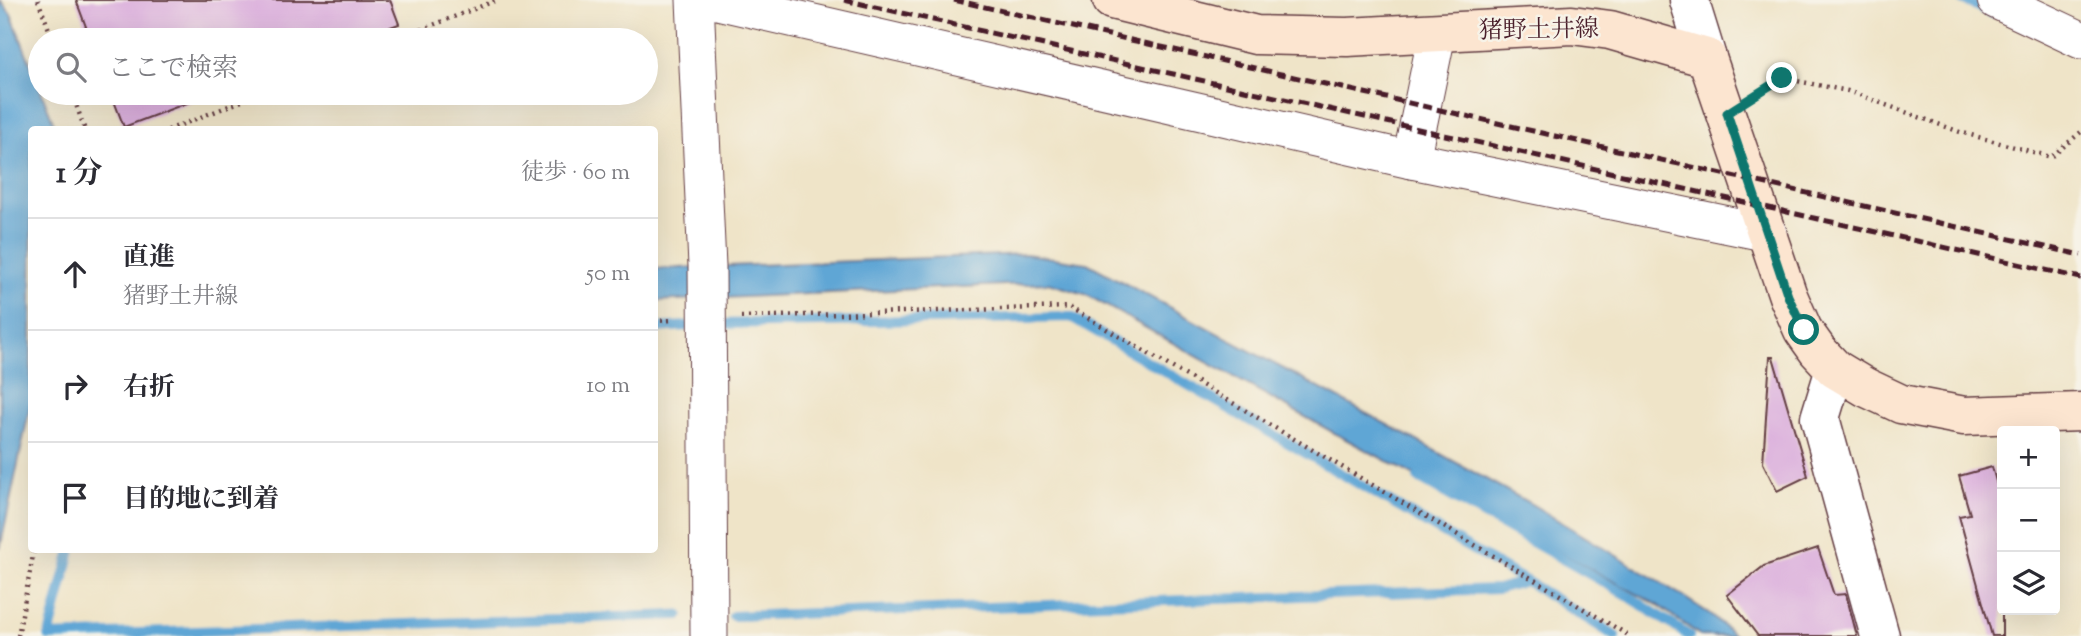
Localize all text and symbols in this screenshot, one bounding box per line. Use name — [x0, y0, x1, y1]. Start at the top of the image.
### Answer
street label: 猪野土井線 — [1479, 13, 1599, 49]
search box — [28, 28, 658, 105]
icon: search — [52, 48, 90, 86]
text: ここで検索 — [108, 51, 238, 88]
route end — [1766, 62, 1797, 93]
text: 1 分 — [56, 153, 103, 196]
text: 徒歩 · 60 m — [521, 157, 630, 190]
text: 直進 — [123, 240, 175, 277]
icon: ahead — [56, 255, 94, 293]
text: 50 m — [586, 258, 630, 291]
text: 猪野土井線 — [123, 281, 238, 314]
route start — [1788, 314, 1819, 345]
icon: right — [56, 367, 94, 405]
text: 右折 — [123, 370, 175, 407]
text: 10 m — [586, 370, 630, 403]
map controls — [1997, 426, 2060, 615]
button: + — [1997, 426, 2060, 489]
icon: arrive — [56, 479, 94, 517]
text: 目的地に到着 — [123, 482, 279, 519]
button: − — [1997, 489, 2060, 552]
button: layers — [1997, 552, 2060, 615]

